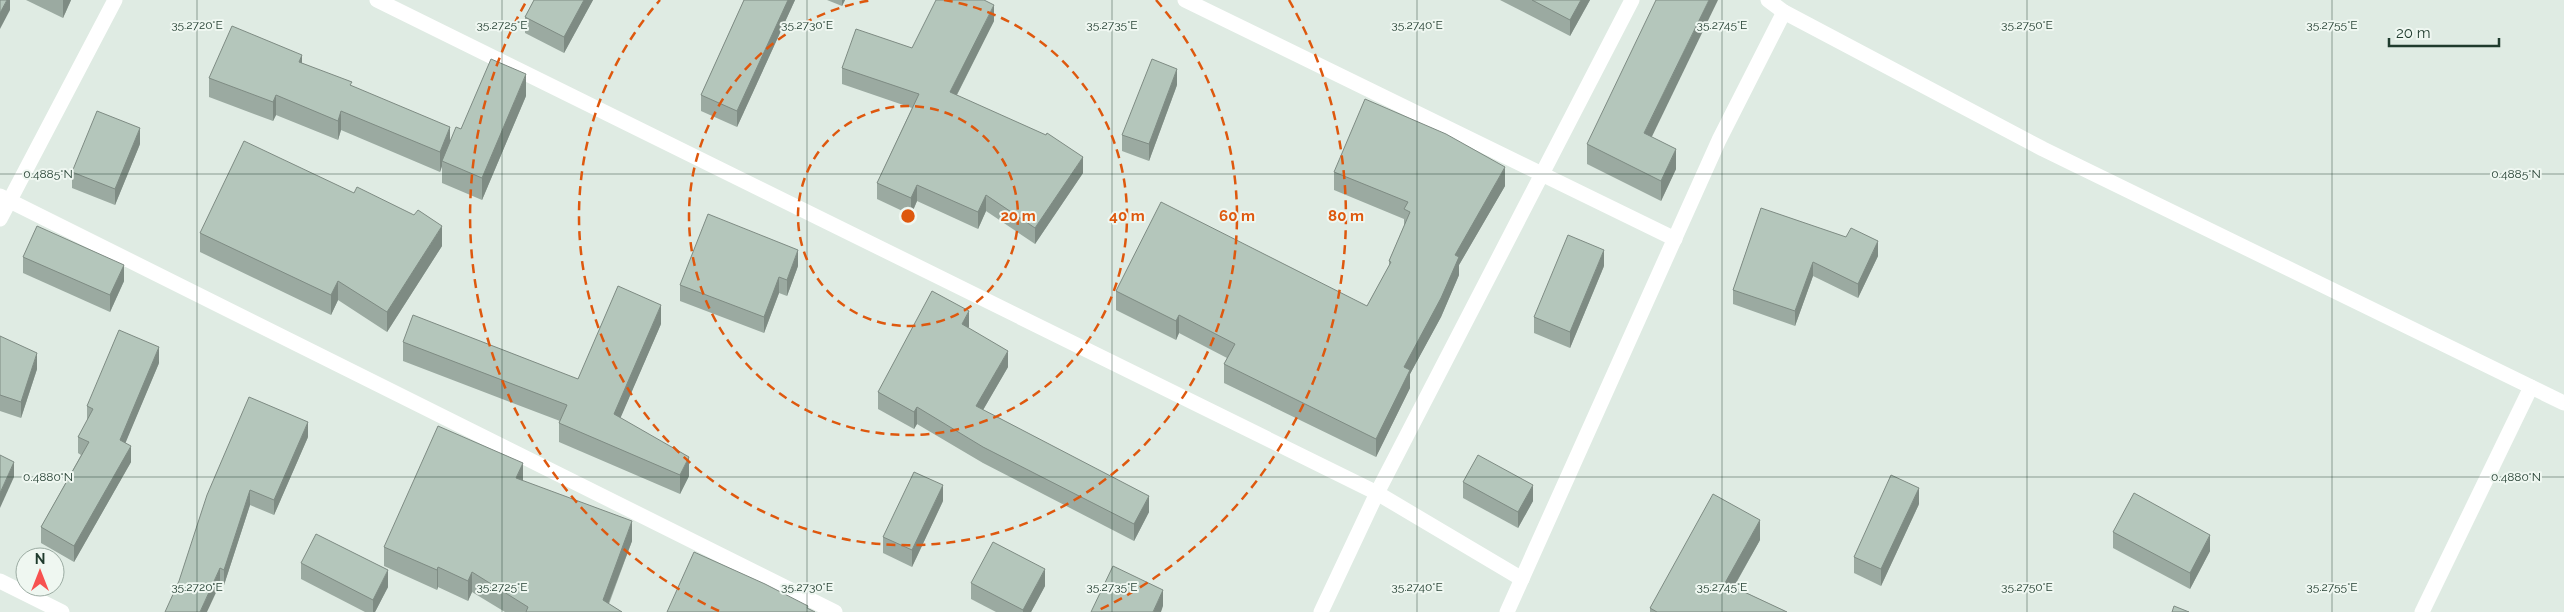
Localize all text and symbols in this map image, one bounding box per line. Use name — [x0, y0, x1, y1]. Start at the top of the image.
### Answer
scale bar — [2389, 15, 2499, 47]
text: 35.2720°E — [171, 18, 223, 32]
text: 35.2725°E — [476, 18, 528, 32]
text: 35.2730°E — [781, 18, 833, 32]
text: 35.2735°E — [1086, 18, 1138, 32]
text: 35.2740°E — [1391, 18, 1443, 32]
text: 35.2745°E — [1697, 18, 1747, 32]
text: 35.2750°E — [2001, 18, 2053, 32]
text: 35.2755°E — [2306, 18, 2358, 32]
text: 20 m — [2396, 24, 2431, 42]
text: 0.4885°N — [23, 167, 73, 181]
text: 0.4885°N — [2491, 167, 2541, 181]
centre of rings — [899, 207, 917, 225]
text: 20 m — [1000, 207, 1036, 225]
text: 40 m — [1109, 207, 1145, 225]
text: 60 m — [1219, 207, 1255, 225]
text: 80 m — [1328, 207, 1364, 225]
text: 0.4880°N — [23, 470, 73, 484]
text: 0.4880°N — [2491, 470, 2541, 484]
north arrow — [15, 547, 65, 597]
text: N — [35, 551, 45, 567]
text: 35.2720°E — [171, 580, 223, 594]
text: 35.2725°E — [476, 580, 528, 594]
text: 35.2730°E — [781, 580, 833, 594]
text: 35.2735°E — [1086, 580, 1138, 594]
text: 35.2740°E — [1391, 580, 1443, 594]
text: 35.2745°E — [1697, 580, 1747, 594]
text: 35.2750°E — [2001, 580, 2053, 594]
text: 35.2755°E — [2306, 580, 2358, 594]

